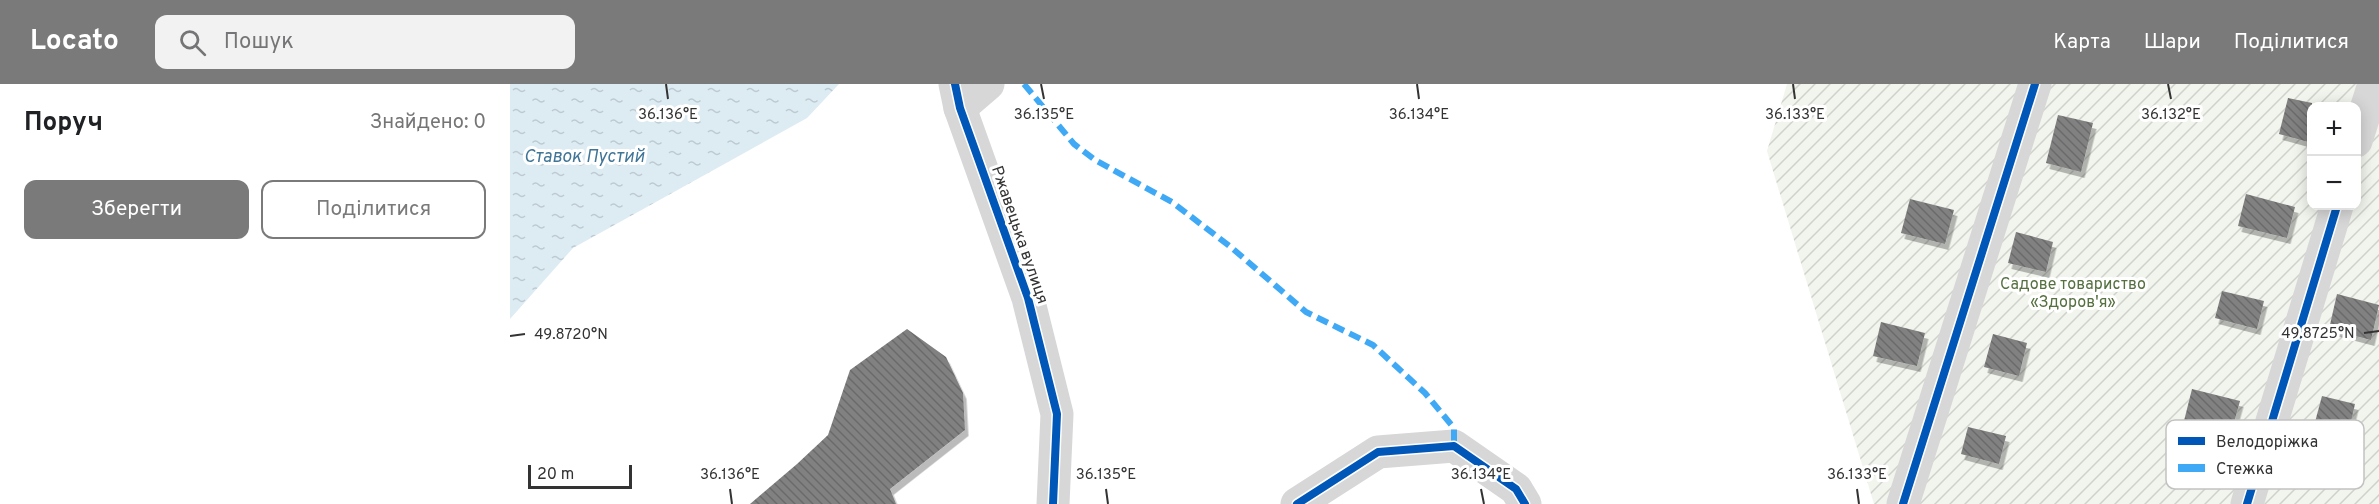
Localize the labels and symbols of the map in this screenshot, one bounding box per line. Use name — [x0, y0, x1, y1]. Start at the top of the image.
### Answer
text: 36.136°E — [638, 106, 698, 125]
text: 36.135°E — [1014, 106, 1074, 125]
text: 36.134°E — [1389, 106, 1449, 125]
text: 36.133°E — [1765, 106, 1825, 125]
text: 36.132°E — [2141, 106, 2201, 125]
water label: Ставок Пустий — [524, 146, 645, 169]
street label: Ржавецька вулиця — [986, 163, 1052, 307]
park label: Садове товариство «Здоров'я» — [2000, 275, 2146, 313]
text: 49.8725°N — [2281, 325, 2355, 344]
text: 49.8720°N — [534, 326, 608, 345]
legend — [2166, 420, 2364, 489]
text: Велодоріжка — [2216, 433, 2318, 453]
text: Стежка — [2216, 460, 2273, 480]
scale bar — [528, 462, 632, 490]
text: 36.136°E — [700, 466, 760, 485]
text: 36.135°E — [1076, 466, 1136, 485]
text: 36.134°E — [1451, 466, 1511, 485]
text: 36.133°E — [1827, 466, 1887, 485]

